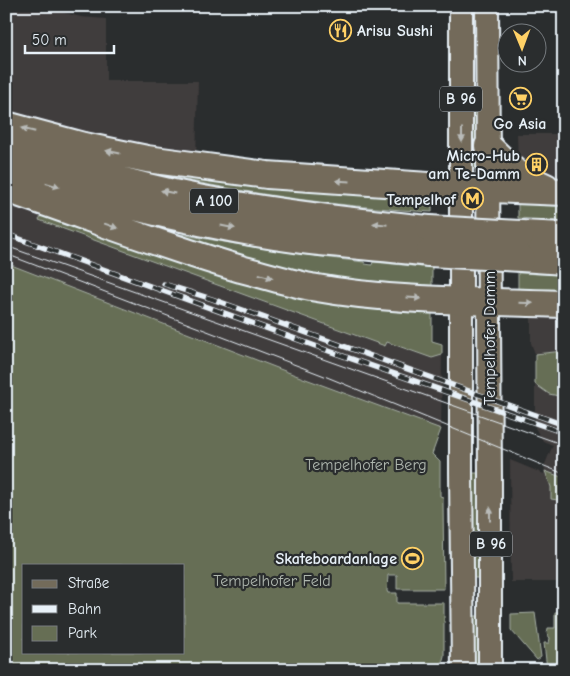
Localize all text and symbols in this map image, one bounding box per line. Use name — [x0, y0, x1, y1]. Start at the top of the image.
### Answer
restaurant icon: Arisu Sushi — [329, 18, 353, 42]
scale bar — [25, 22, 114, 54]
place label: Arisu Sushi — [357, 22, 433, 40]
north arrow — [498, 22, 548, 72]
text: 50 m — [32, 31, 67, 49]
text: N — [518, 52, 527, 69]
road number: B 96 — [440, 86, 482, 112]
supermarket icon: Go Asia — [508, 87, 532, 111]
place label: Go Asia — [494, 115, 546, 133]
one-way arrow — [21, 126, 36, 134]
one-way arrow — [458, 127, 466, 143]
place label: Micro-Hub am Te-Damm — [428, 147, 520, 183]
one-way arrow — [105, 148, 120, 156]
building icon: Micro-Hub am Te-Damm — [524, 152, 548, 176]
one-way arrow — [335, 176, 351, 184]
one-way arrow — [45, 181, 60, 189]
one-way arrow — [159, 187, 175, 195]
metro station icon: Tempelhof — [460, 187, 484, 211]
road number: A 100 — [190, 188, 238, 214]
place label: Tempelhof — [387, 191, 457, 209]
one-way arrow — [372, 220, 388, 228]
one-way arrow — [104, 223, 119, 230]
one-way arrow — [220, 223, 235, 231]
street label: Tempelhofer Damm — [481, 271, 499, 405]
one-way arrow — [259, 272, 274, 280]
one-way arrow — [406, 295, 422, 303]
one-way arrow — [519, 299, 535, 307]
park label: Tempelhofer Berg — [305, 456, 427, 474]
one-way arrow — [486, 506, 494, 522]
road number: B 96 — [470, 532, 512, 556]
sports icon: Skateboardanlage — [401, 546, 425, 570]
place label: Skateboardanlage — [275, 550, 397, 568]
legend — [22, 564, 185, 654]
park label: Tempelhofer Feld — [213, 572, 331, 590]
text: Straße — [68, 574, 110, 592]
text: Bahn — [68, 600, 101, 618]
text: Park — [68, 624, 97, 642]

